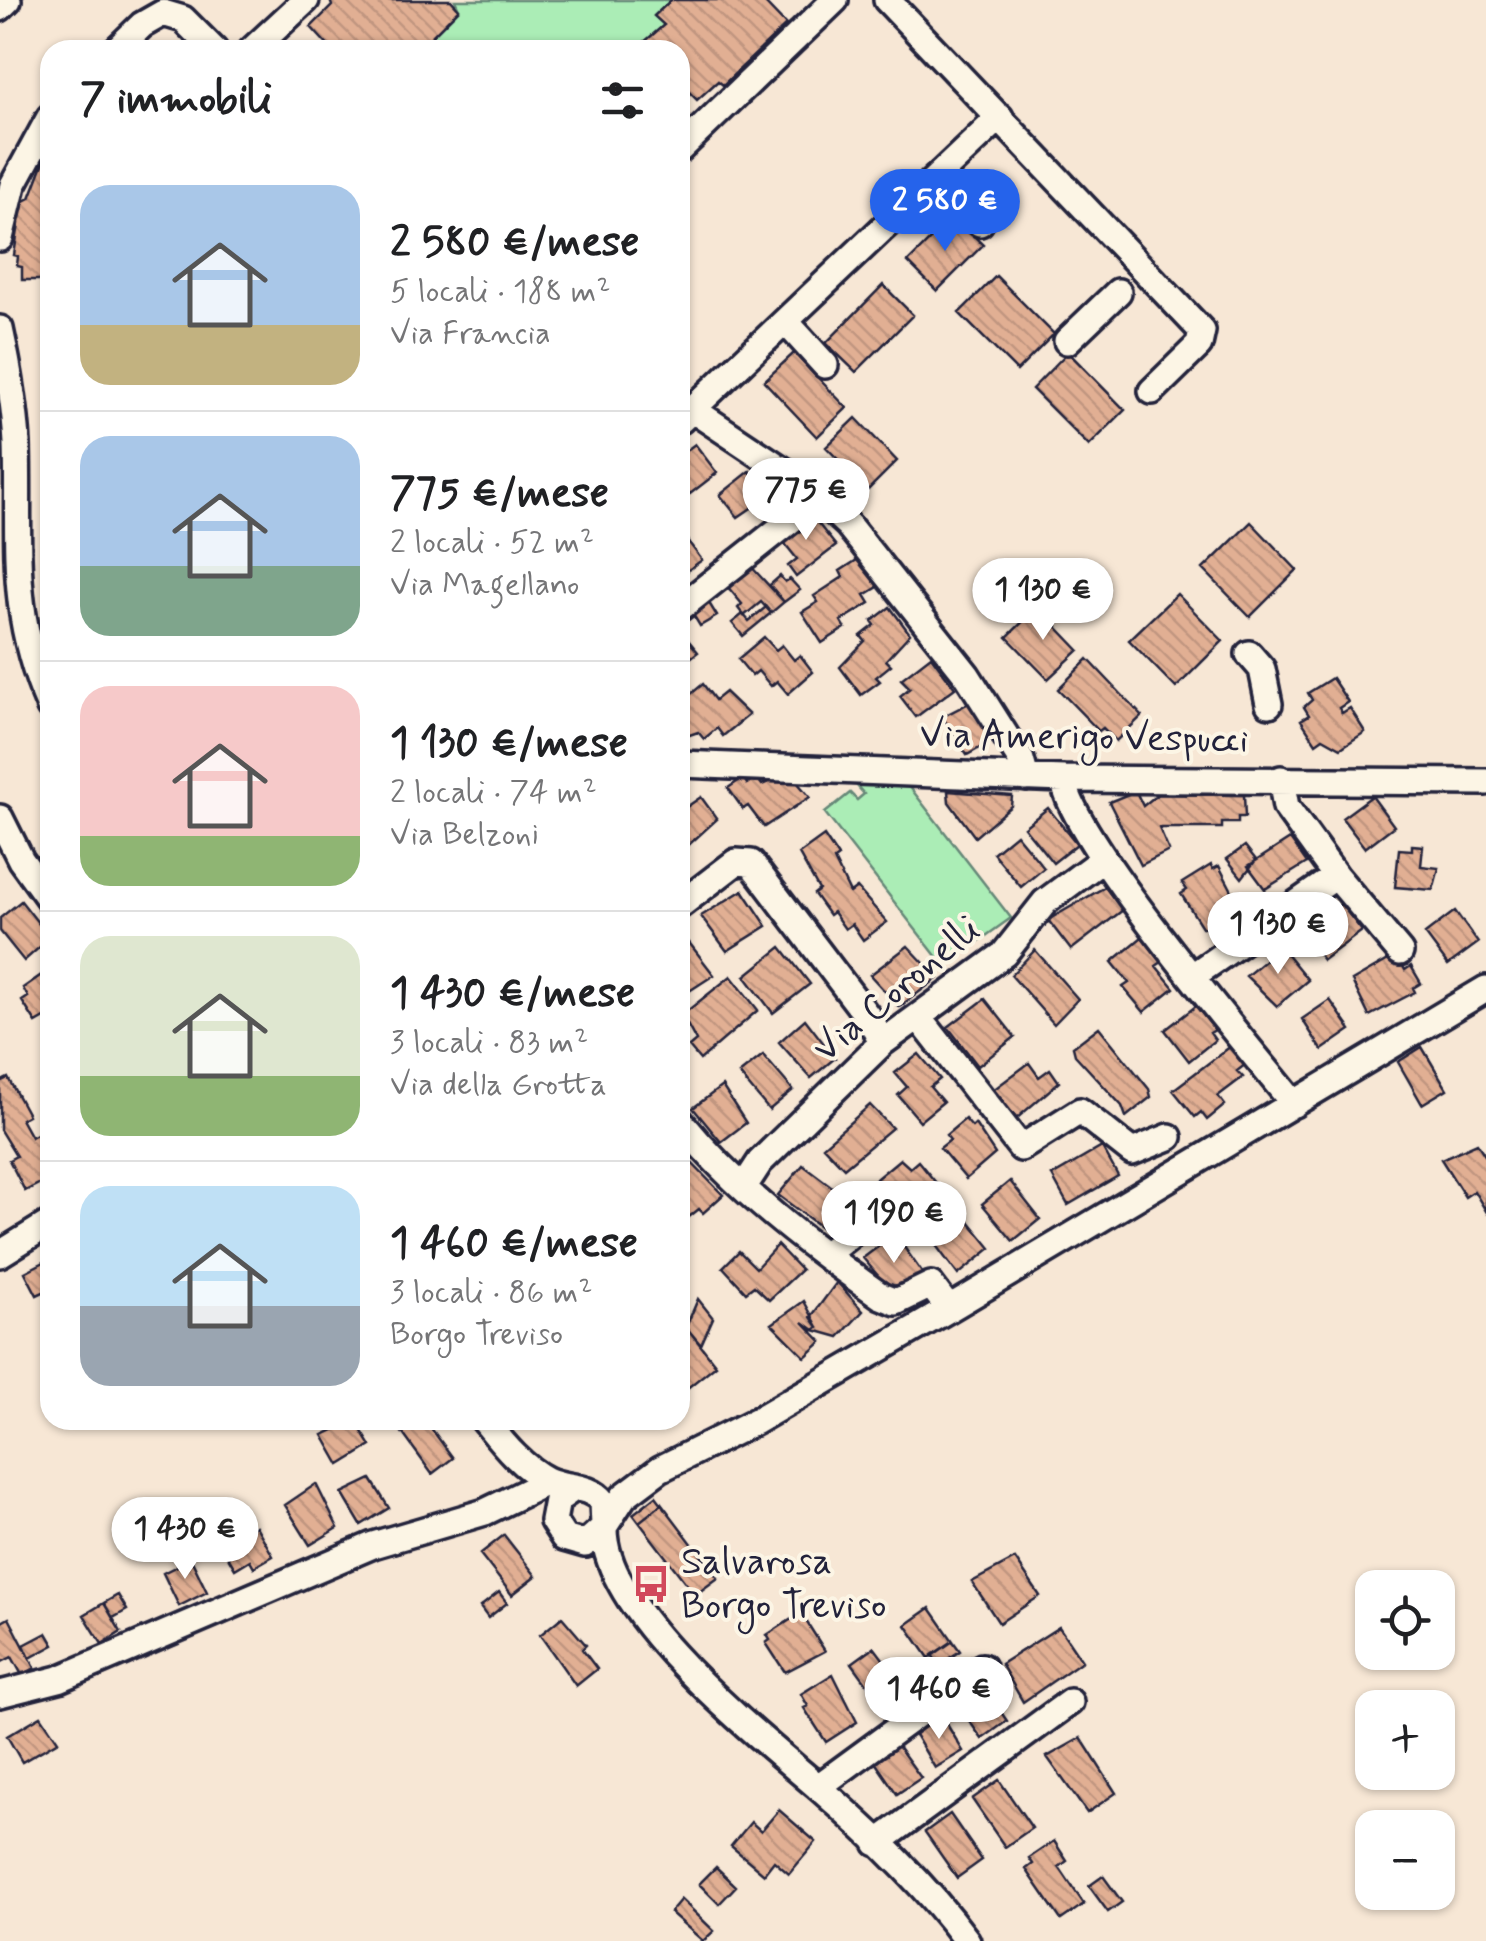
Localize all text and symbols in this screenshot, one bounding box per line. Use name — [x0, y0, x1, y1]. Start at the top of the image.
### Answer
text: 7 immobili — [80, 73, 272, 128]
icon: filters — [595, 73, 650, 128]
pin: 2 580 € — [853, 169, 1037, 254]
text: 2 580 € — [892, 180, 998, 222]
text: 2 580 €/mese — [390, 216, 640, 271]
icon: home — [160, 225, 280, 345]
text: 5 locali · 188 m² — [390, 271, 611, 313]
text: Via Francia — [390, 313, 551, 355]
pin: 775 € — [736, 458, 876, 543]
text: 775 €/mese — [390, 467, 609, 522]
text: 775 € — [765, 469, 847, 511]
icon: home — [160, 476, 280, 596]
text: 2 locali · 52 m² — [390, 522, 594, 564]
pin: 1 130 € — [951, 558, 1135, 643]
text: Via Magellano — [390, 564, 579, 606]
text: 1 130 € — [994, 569, 1092, 611]
street label: Via Amerigo Vespucci — [919, 711, 1249, 769]
text: 1 130 €/mese — [390, 717, 628, 772]
icon: home — [160, 726, 280, 846]
text: 2 locali · 74 m² — [390, 772, 597, 814]
text: Via Belzoni — [390, 814, 539, 856]
pin: 1 130 € — [1186, 892, 1370, 977]
text: 1 130 € — [1229, 903, 1327, 945]
street label: Via Coronelli — [803, 906, 991, 1074]
text: 1 430 €/mese — [390, 967, 635, 1022]
icon: home — [160, 976, 280, 1096]
text: 3 locali · 83 m² — [390, 1022, 588, 1064]
text: Via della Grotta — [390, 1064, 607, 1106]
pin: 1 190 € — [802, 1181, 986, 1266]
text: 1 190 € — [843, 1192, 945, 1234]
text: 1 460 €/mese — [390, 1217, 638, 1272]
icon: home — [160, 1226, 280, 1346]
text: 3 locali · 86 m² — [390, 1272, 592, 1314]
text: Borgo Treviso — [390, 1314, 563, 1356]
pin: 1 430 € — [93, 1497, 277, 1582]
text: 1 430 € — [134, 1508, 236, 1550]
place label: Salvarosa Borgo Treviso — [681, 1538, 887, 1635]
bus stop icon: Salvarosa Borgo Treviso — [630, 1563, 672, 1605]
map controls — [1355, 1570, 1455, 1910]
button: locate — [1355, 1570, 1455, 1670]
pin: 1 460 € — [847, 1657, 1031, 1742]
text: 1 460 € — [887, 1668, 992, 1710]
button: + — [1355, 1690, 1455, 1790]
button: − — [1355, 1810, 1455, 1910]

